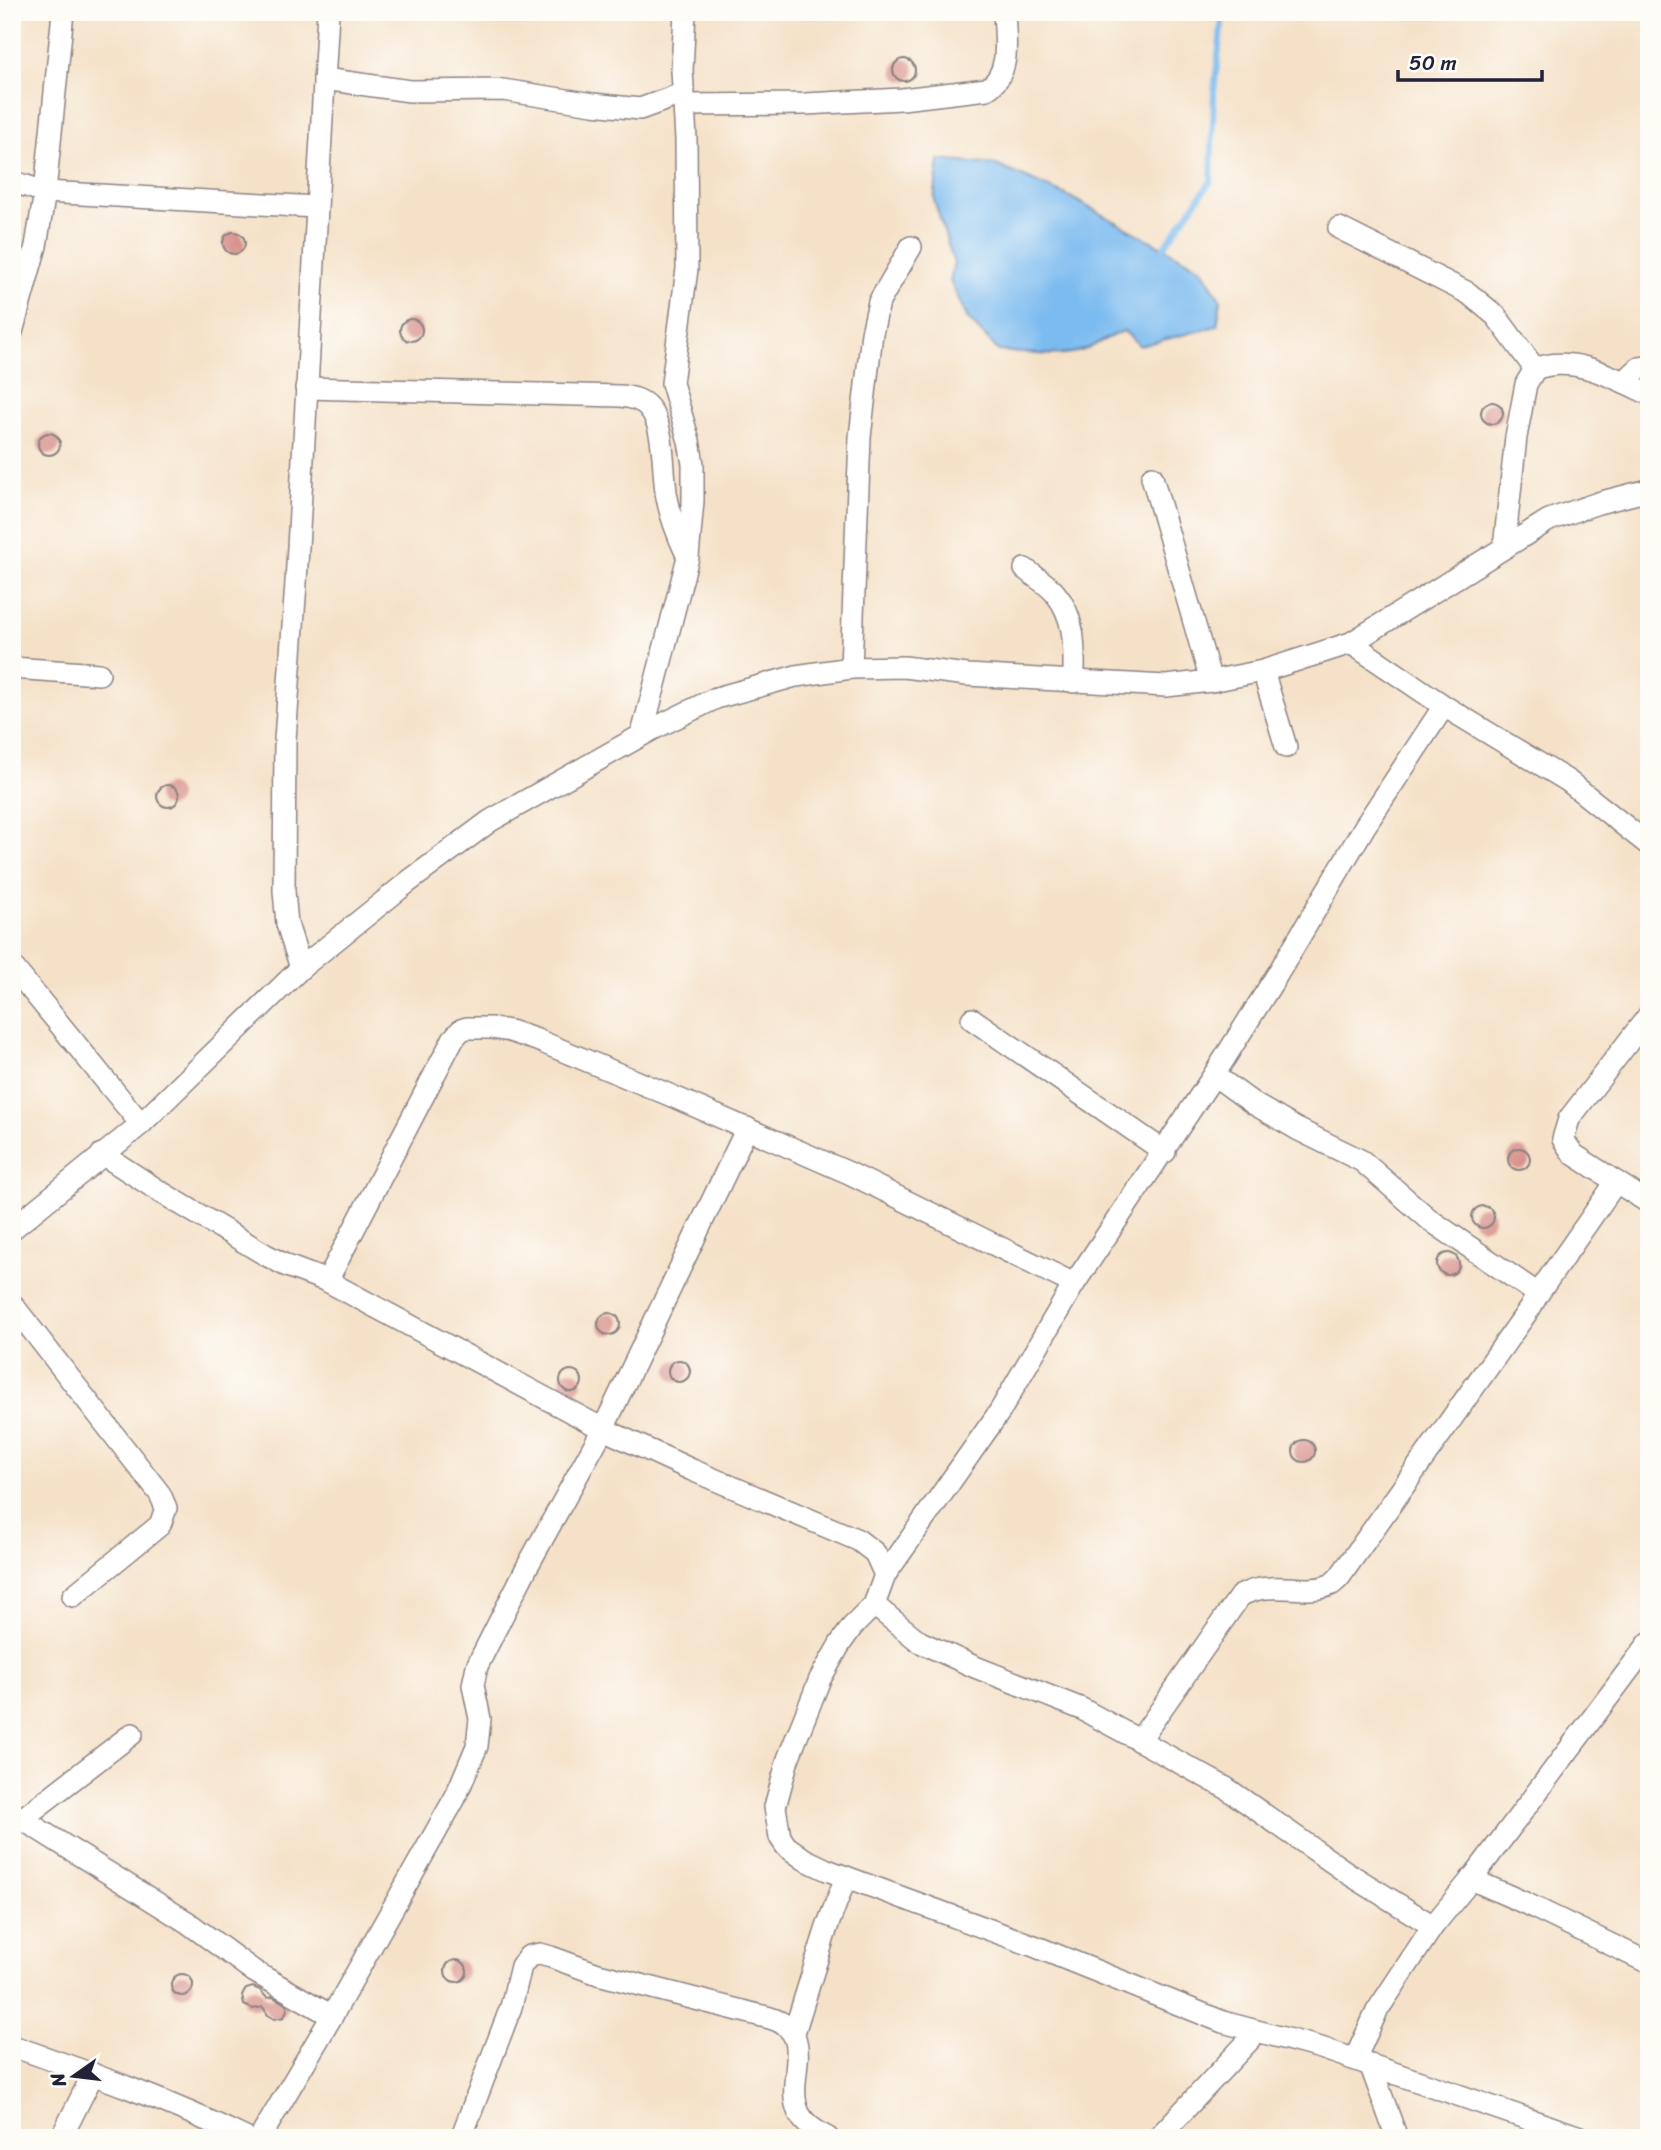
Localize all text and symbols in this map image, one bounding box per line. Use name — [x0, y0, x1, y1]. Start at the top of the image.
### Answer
scale bar — [1398, 38, 1542, 82]
text: 50 m — [1409, 44, 1457, 82]
north arrow — [38, 2042, 108, 2112]
text: N — [40, 2069, 76, 2091]

